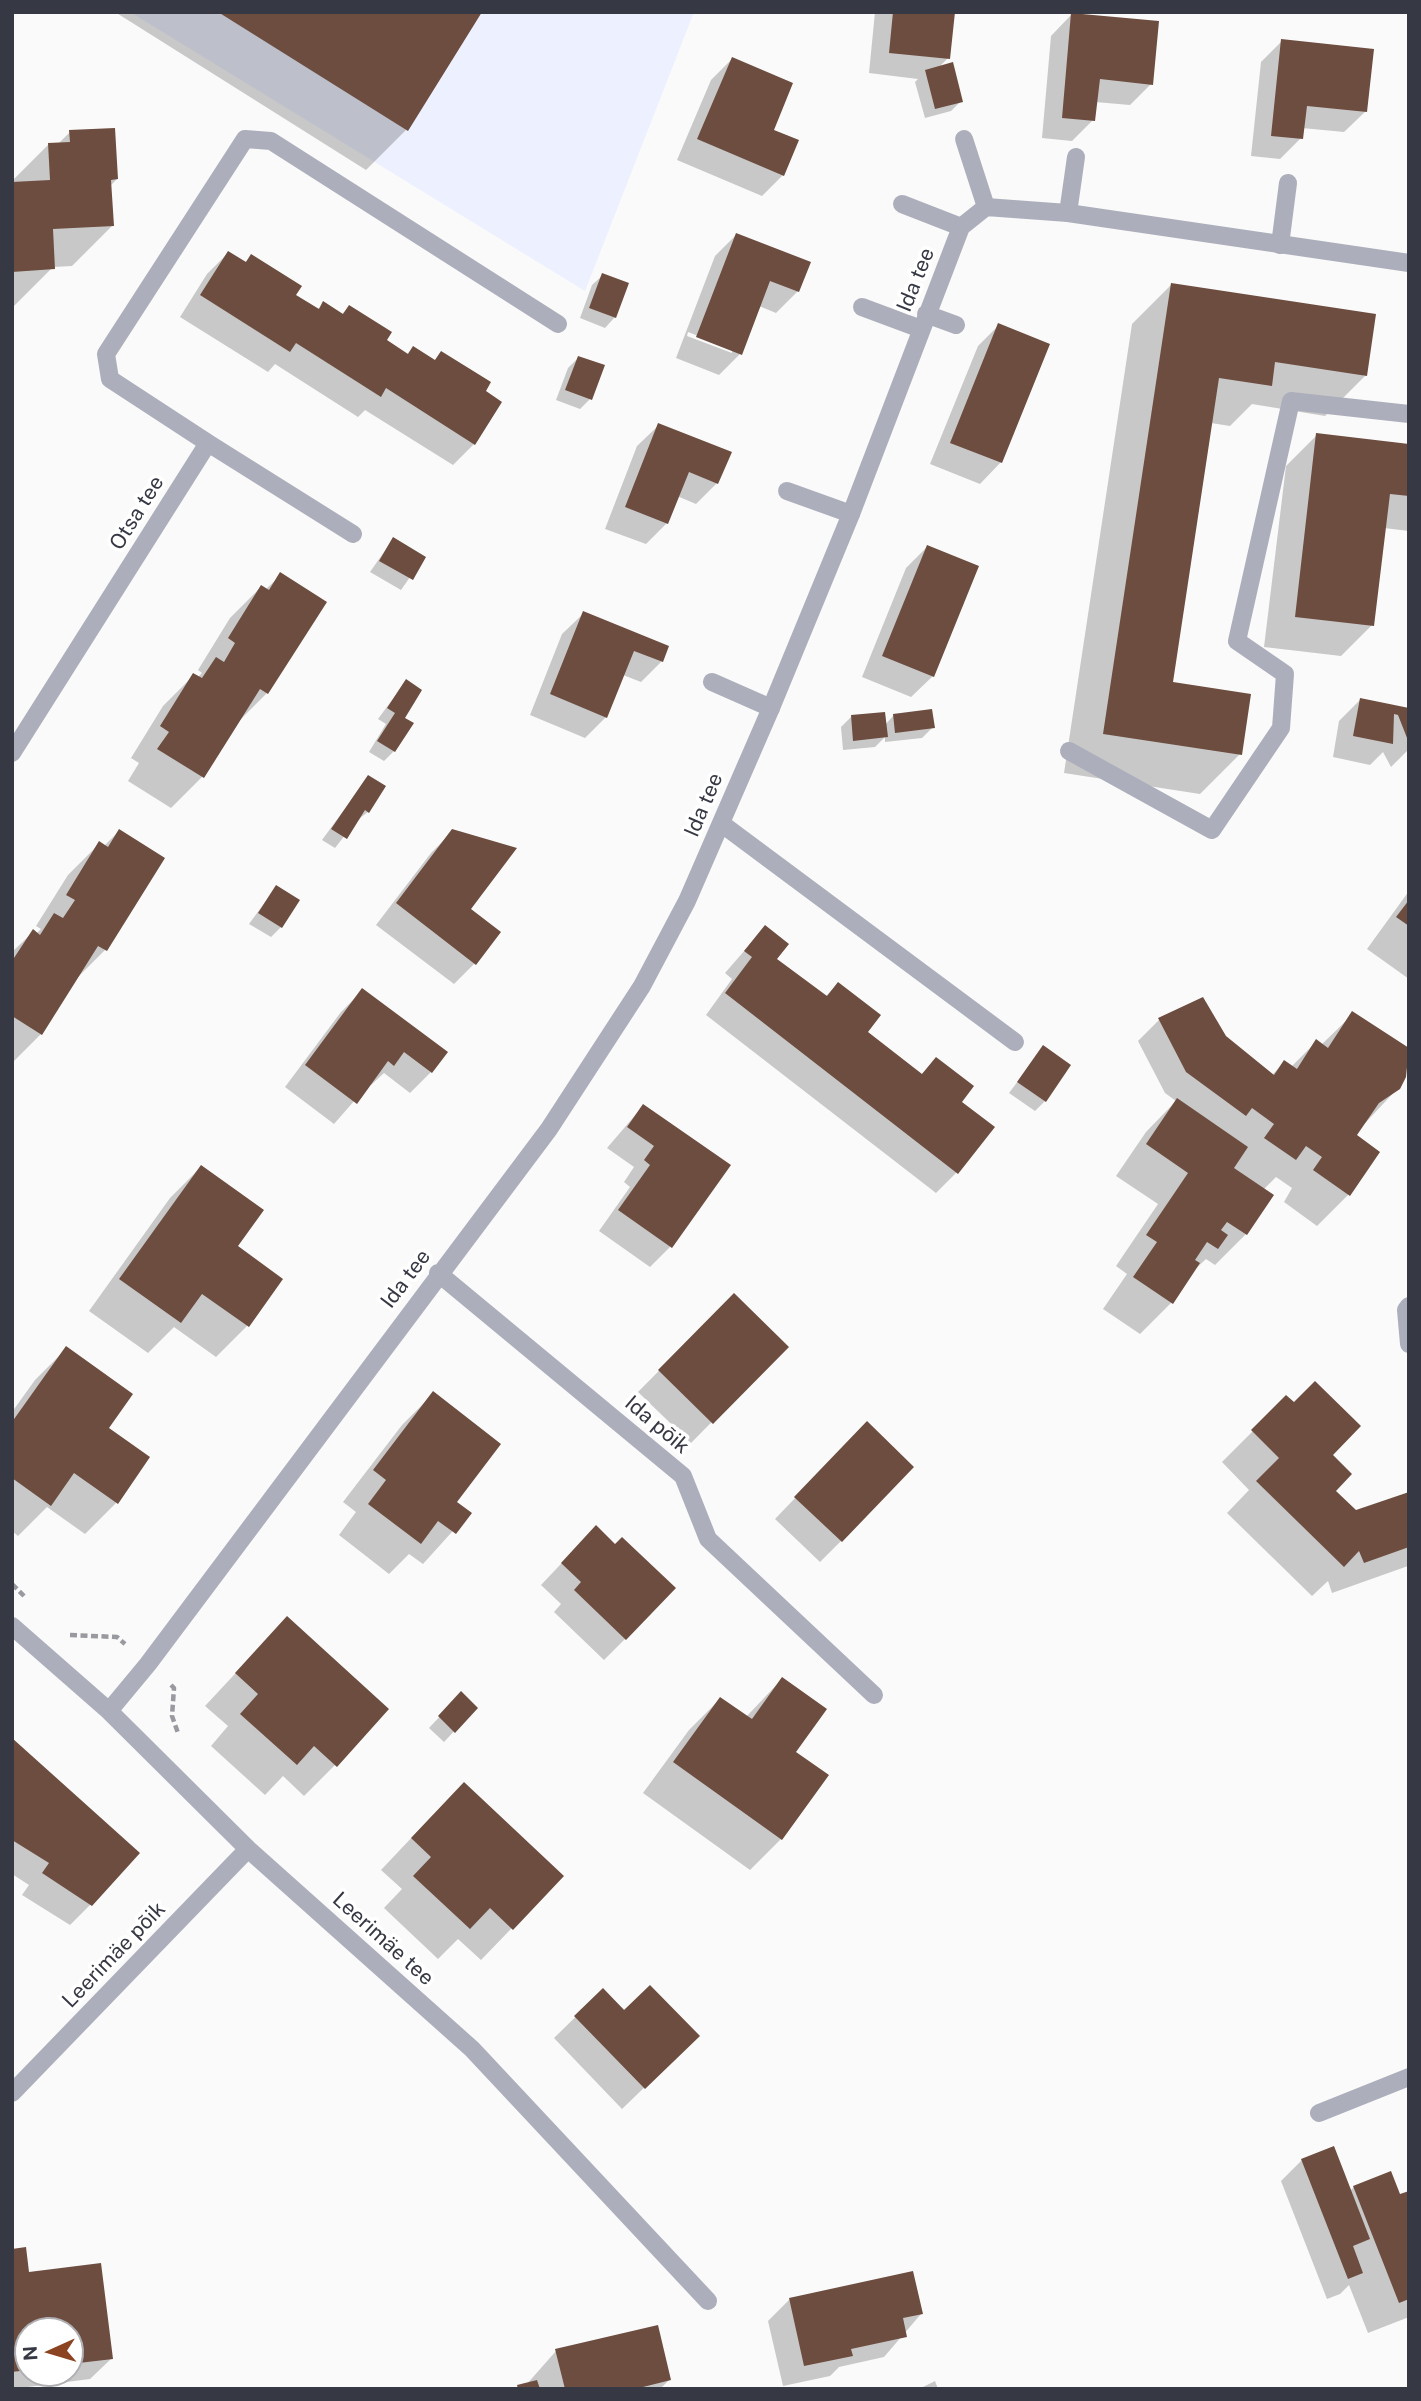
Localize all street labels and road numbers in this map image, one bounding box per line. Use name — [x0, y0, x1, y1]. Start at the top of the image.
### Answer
street label: Ida tee — [892, 244, 940, 316]
street label: Otsa tee — [104, 471, 170, 555]
street label: Ida tee — [679, 769, 729, 841]
street label: Ida tee — [376, 1245, 436, 1313]
street label: Ida põik — [620, 1391, 694, 1459]
street label: Leerimäe tee — [327, 1887, 439, 1991]
street label: Leerimäe põik — [57, 1897, 171, 2013]

